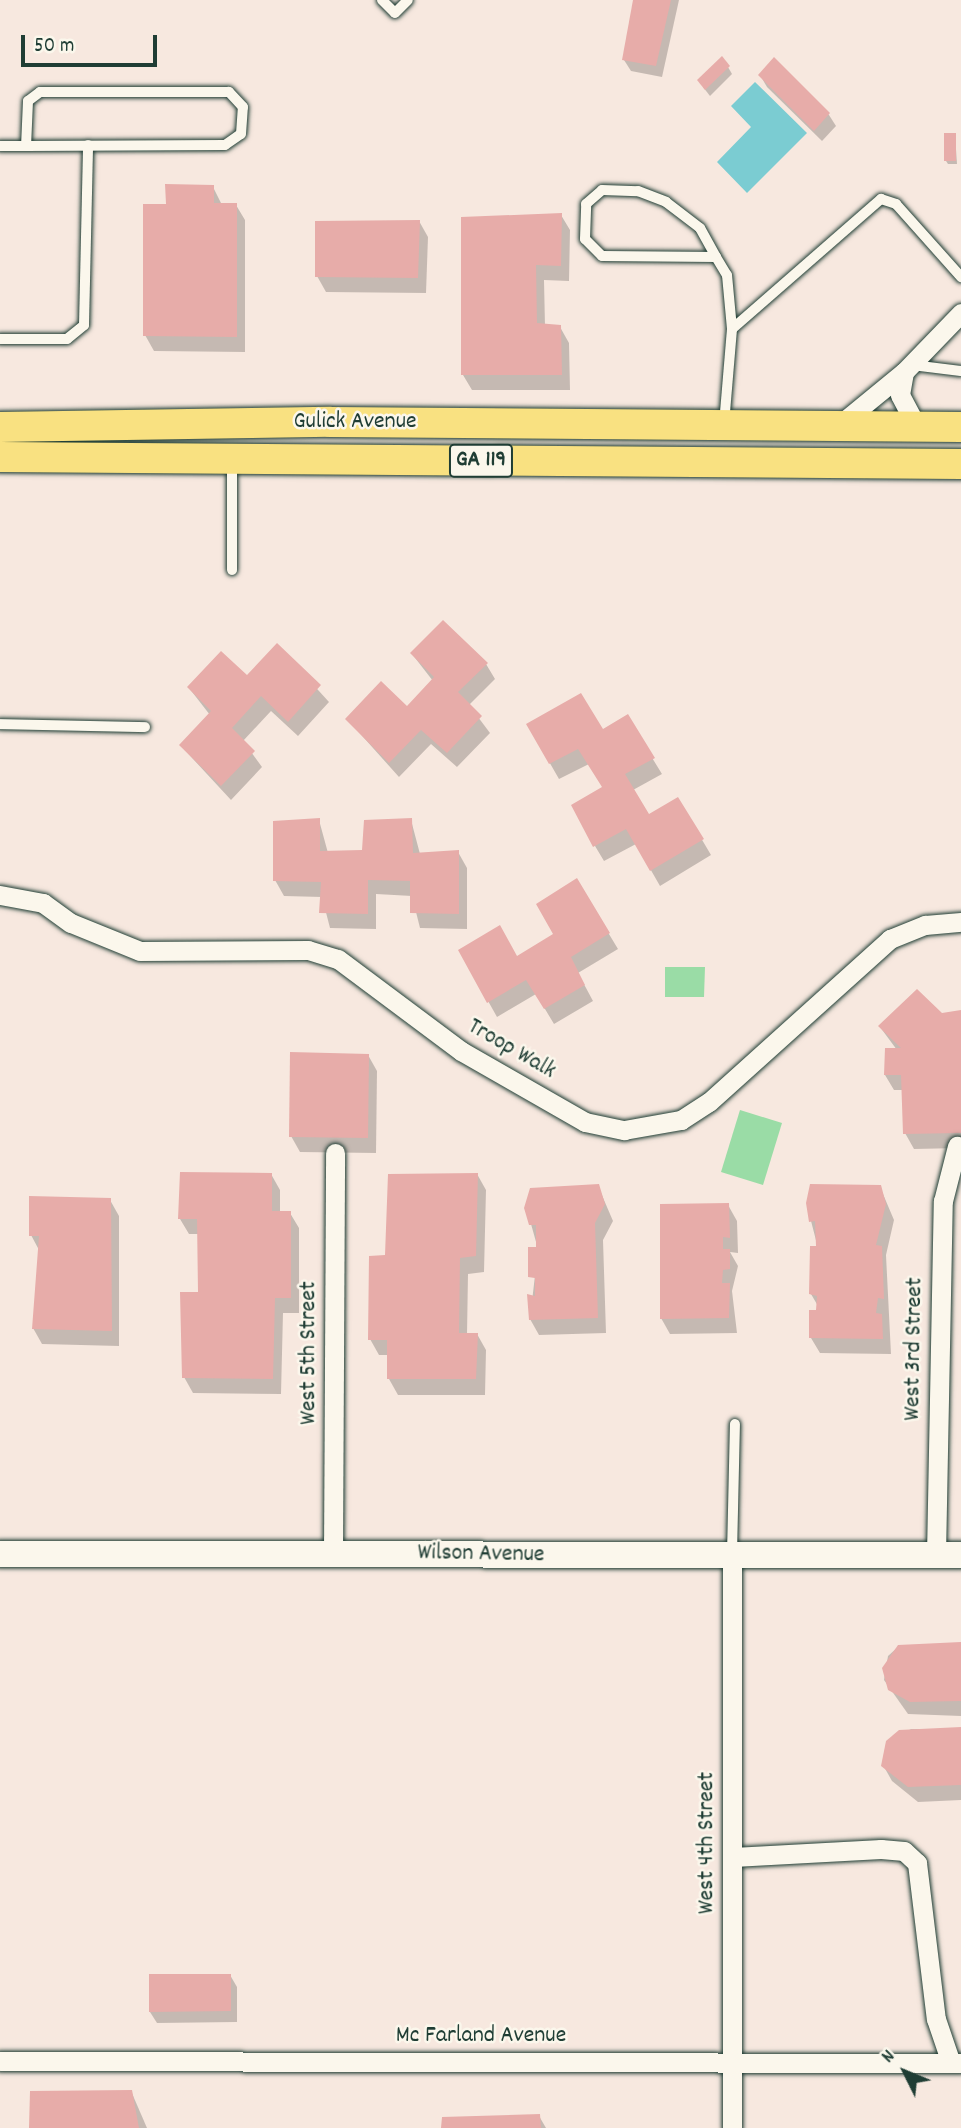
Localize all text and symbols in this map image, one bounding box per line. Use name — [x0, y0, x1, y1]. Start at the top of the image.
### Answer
scale bar — [24, 21, 161, 65]
text: 50 m — [34, 32, 74, 62]
street label: Gulick Avenue — [293, 409, 417, 437]
road number: GA 119 — [448, 442, 514, 481]
street label: Troop Walk — [462, 1013, 560, 1087]
street label: West 3rd Street — [899, 1277, 931, 1421]
street label: West 5th Street — [296, 1281, 324, 1425]
street label: Wilson Avenue — [417, 1539, 545, 1571]
street label: West 4th Street — [694, 1772, 722, 1914]
street label: Mc Farland Avenue — [396, 2023, 566, 2051]
north arrow — [870, 2037, 940, 2107]
text: N — [876, 2045, 902, 2070]

